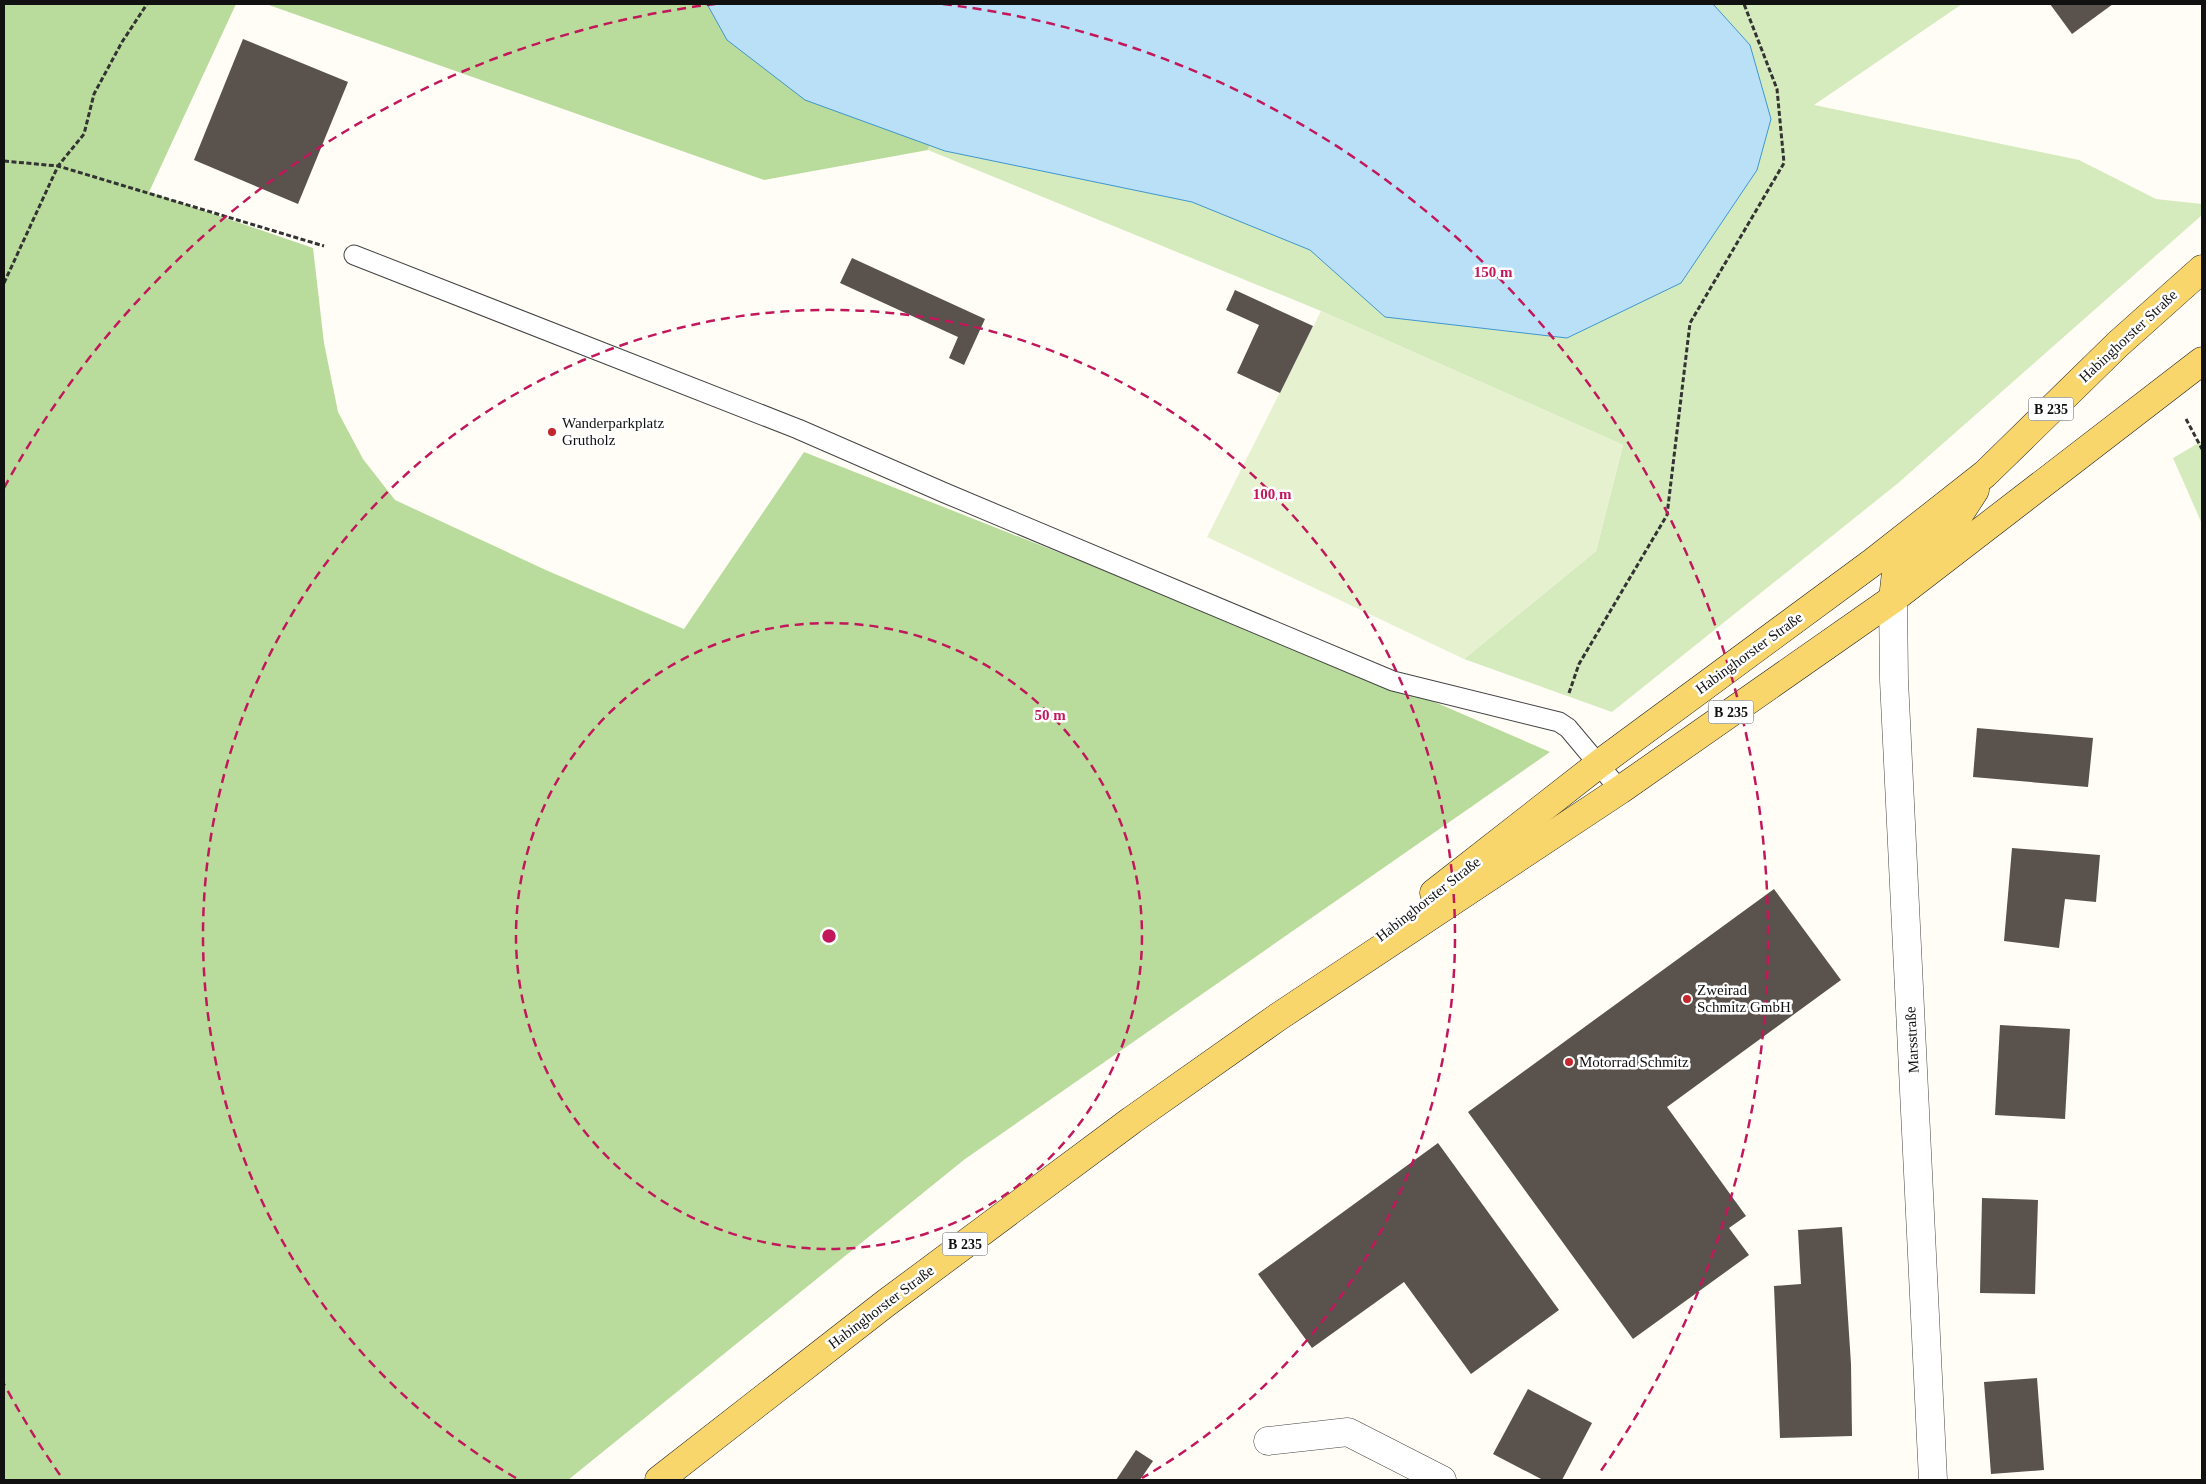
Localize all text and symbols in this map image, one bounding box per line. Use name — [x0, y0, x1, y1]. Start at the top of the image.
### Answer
text: 150 m — [1474, 264, 1513, 280]
street label: Habinghorster Straße — [2076, 286, 2180, 385]
road number: B 235 — [2028, 398, 2074, 420]
place label: Wanderparkplatz Grutholz — [562, 415, 664, 448]
marker: Wanderparkplatz Grutholz — [546, 426, 558, 438]
text: 100 m — [1253, 486, 1292, 502]
street label: Habinghorster Straße — [1693, 609, 1806, 697]
road number: B 235 — [1708, 700, 1754, 724]
text: 50 m — [1034, 707, 1066, 723]
street label: Habinghorster Straße — [1373, 853, 1484, 945]
centre of rings — [820, 927, 838, 945]
place label: Zweirad Schmitz GmbH — [1697, 982, 1791, 1015]
marker: Zweirad Schmitz GmbH — [1681, 993, 1693, 1005]
street label: Marsstraße — [1902, 1006, 1922, 1074]
place label: Motorrad Schmitz — [1579, 1054, 1689, 1070]
marker: Motorrad Schmitz — [1563, 1056, 1575, 1068]
road number: B 235 — [942, 1232, 988, 1256]
street label: Habinghorster Straße — [825, 1262, 937, 1352]

